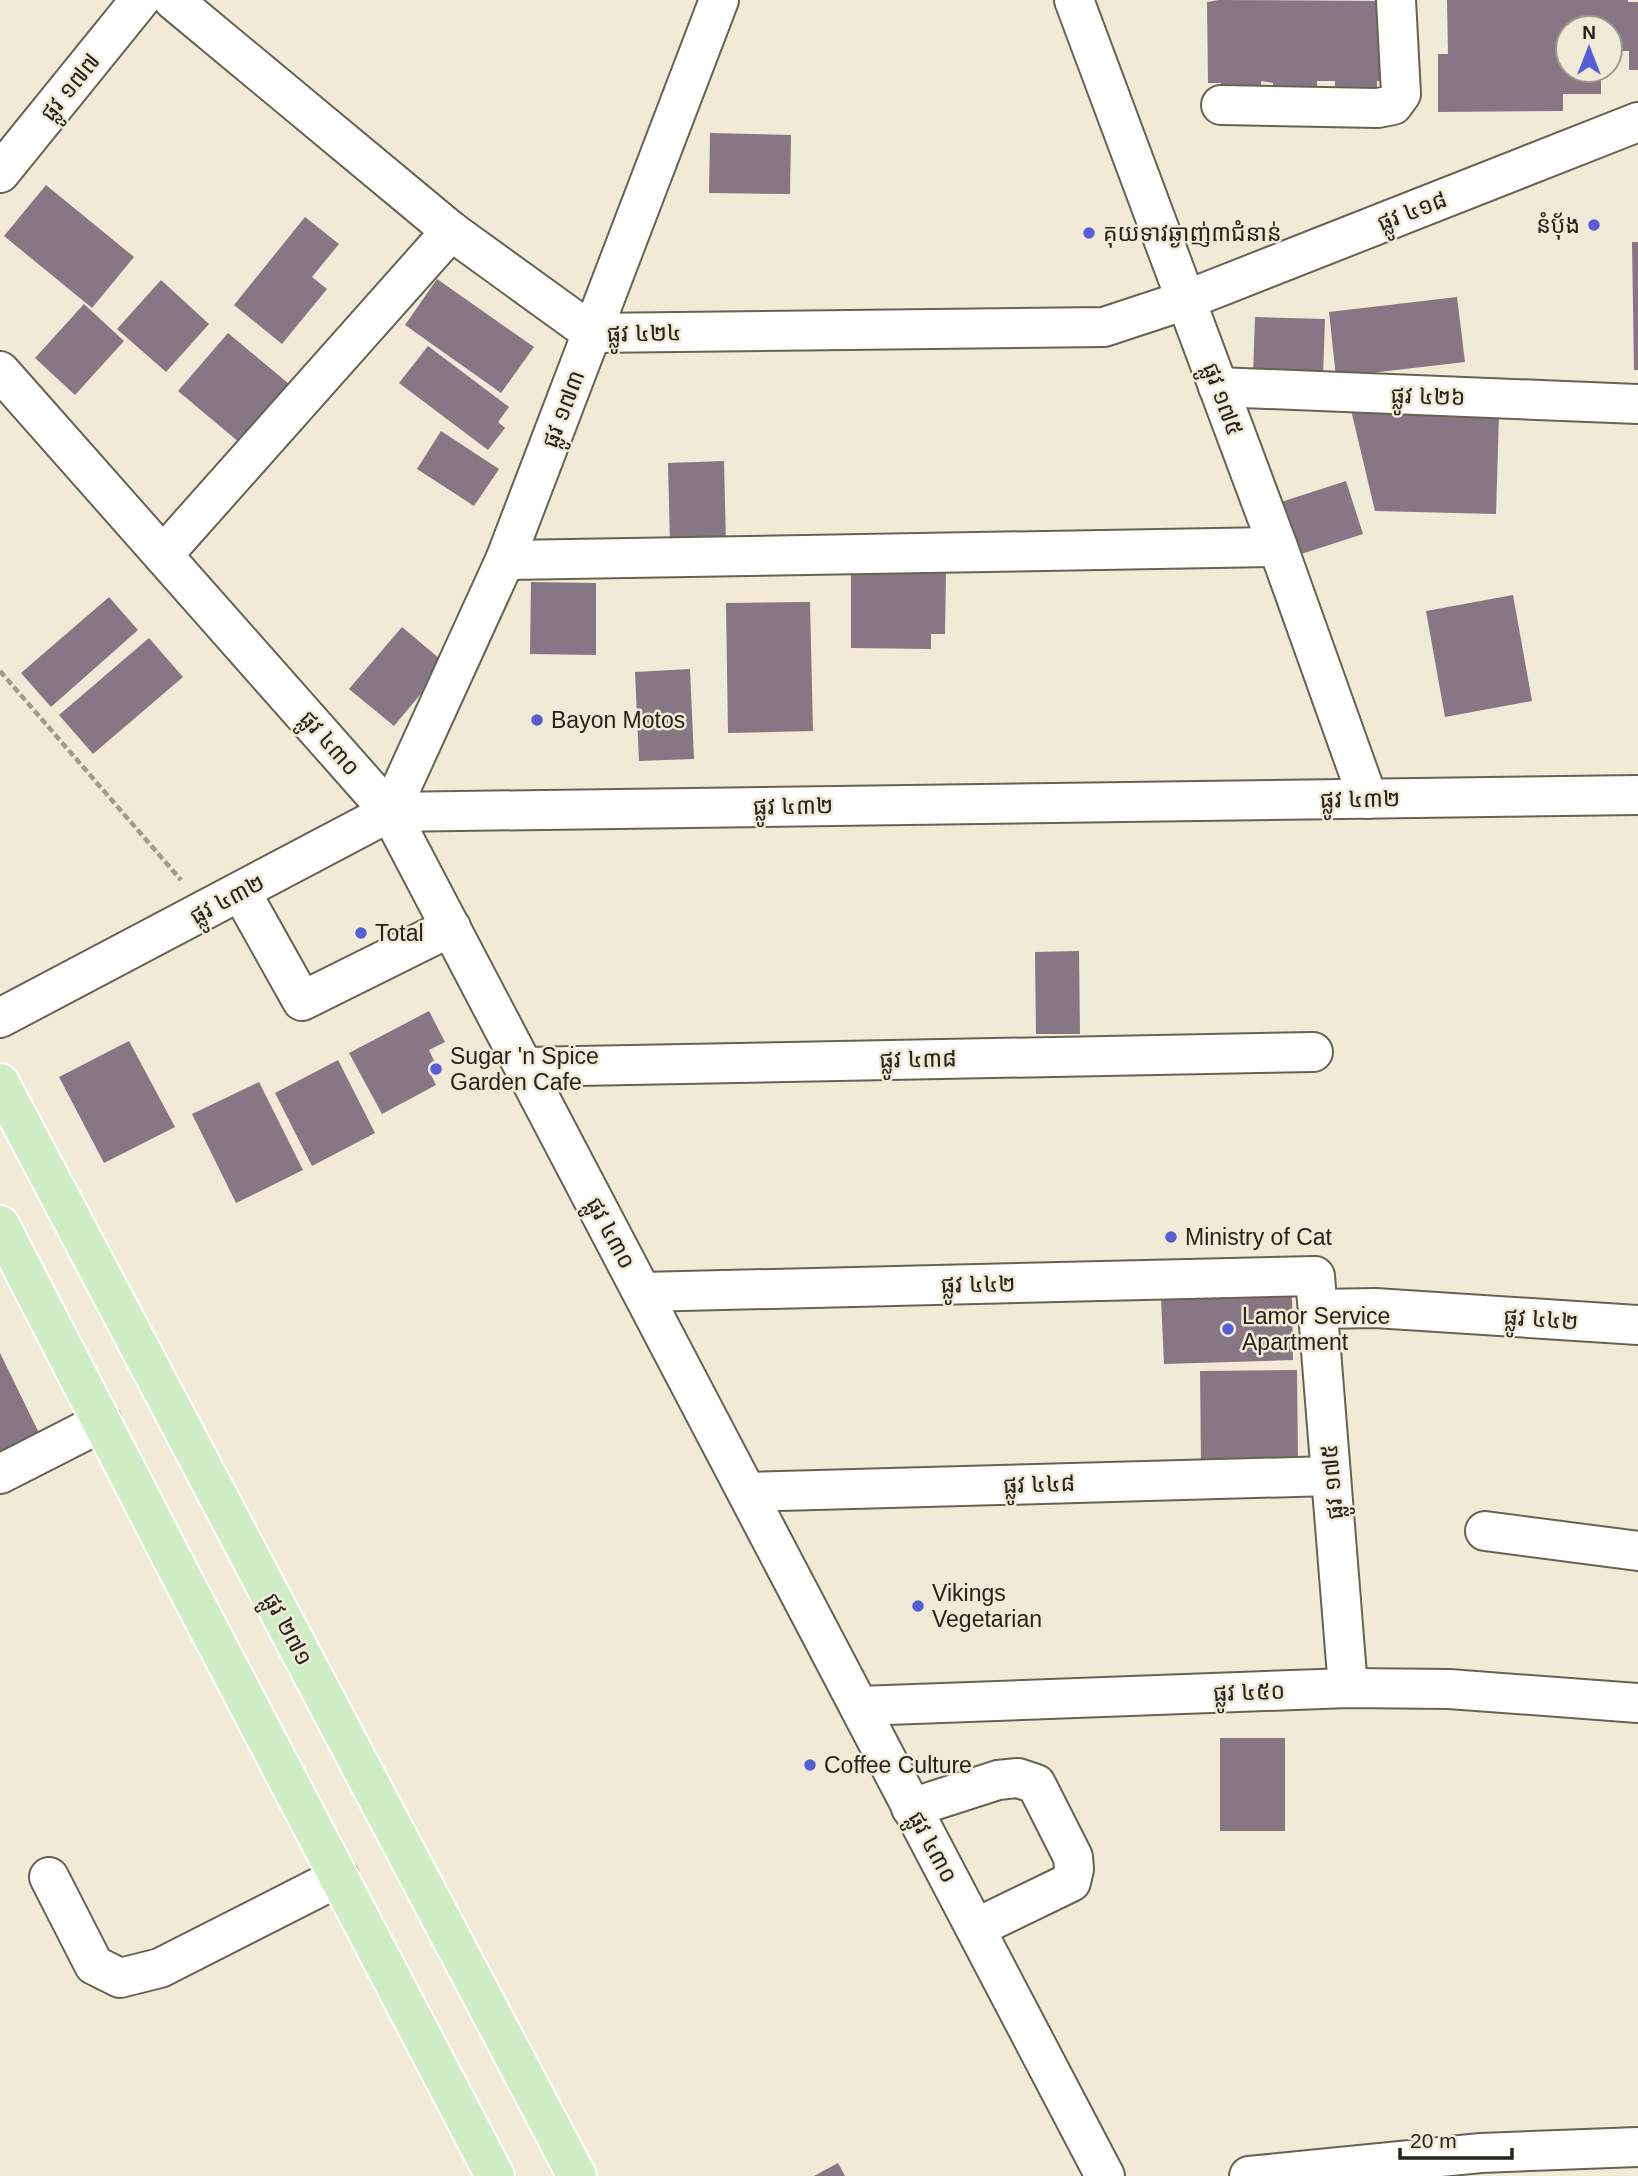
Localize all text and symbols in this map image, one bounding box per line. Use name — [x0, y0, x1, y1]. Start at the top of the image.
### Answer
north arrow — [1554, 14, 1624, 84]
text: N — [1582, 22, 1596, 43]
street label: ផ្លូវ ១៧៧ — [35, 48, 112, 131]
street label: ផ្លូវ ៤១៨ — [1374, 186, 1454, 244]
place label: នំប៉័ង — [1536, 211, 1580, 240]
marker: នំប៉័ង — [1586, 217, 1602, 233]
place label: គុយទាវឆ្ងាញ់៣ជំនាន់ — [1103, 219, 1282, 248]
marker: គុយទាវឆ្ងាញ់៣ជំនាន់ — [1081, 225, 1097, 241]
street label: ផ្លូវ ៤២៤ — [606, 319, 682, 355]
street label: ផ្លូវ ១៧៥ — [1190, 359, 1248, 442]
street label: ផ្លូវ ១៧៣ — [536, 367, 598, 455]
street label: ផ្លូវ ៤២៦ — [1390, 382, 1466, 419]
street label: ផ្លូវ ៤៣០ — [288, 705, 365, 787]
place label: Bayon Motos — [551, 707, 685, 733]
marker: Bayon Motos — [529, 712, 545, 728]
street label: ផ្លូវ ៤៣២ — [1320, 785, 1400, 822]
street label: ផ្លូវ ៤៣២ — [753, 792, 833, 829]
street label: ផ្លូវ ៤៣២ — [185, 869, 273, 937]
place label: Total — [375, 920, 424, 946]
marker: Total — [353, 925, 369, 941]
place label: Sugar 'n Spice Garden Cafe — [450, 1043, 599, 1095]
street label: ផ្លូវ ៤៣៨ — [879, 1045, 957, 1081]
marker: Sugar 'n Spice Garden Cafe — [428, 1061, 444, 1077]
street label: ផ្លូវ ៤៣០ — [574, 1193, 641, 1277]
place label: Ministry of Cat — [1185, 1224, 1333, 1250]
marker: Ministry of Cat — [1163, 1229, 1179, 1245]
street label: ផ្លូវ ៤៤២ — [940, 1270, 1016, 1306]
place label: Lamor Service Apartment — [1242, 1303, 1390, 1355]
street label: ផ្លូវ ៤៤២ — [1502, 1303, 1579, 1343]
marker: Lamor Service Apartment — [1220, 1321, 1236, 1337]
street label: ផ្លូវ ១៧៥ — [1316, 1442, 1357, 1521]
street label: ផ្លូវ ៤៤៨ — [1002, 1470, 1076, 1507]
place label: Vikings Vegetarian — [932, 1580, 1042, 1632]
street label: ផ្លូវ ២៧១ — [250, 1588, 318, 1674]
marker: Vikings Vegetarian — [910, 1598, 926, 1614]
street label: ផ្លូវ ៤៥០ — [1212, 1678, 1286, 1715]
place label: Coffee Culture — [824, 1752, 972, 1778]
marker: Coffee Culture — [802, 1757, 818, 1773]
street label: ផ្លូវ ៤៣០ — [896, 1807, 963, 1891]
scale bar — [1400, 2116, 1512, 2160]
text: 20 m — [1410, 2129, 1457, 2152]

